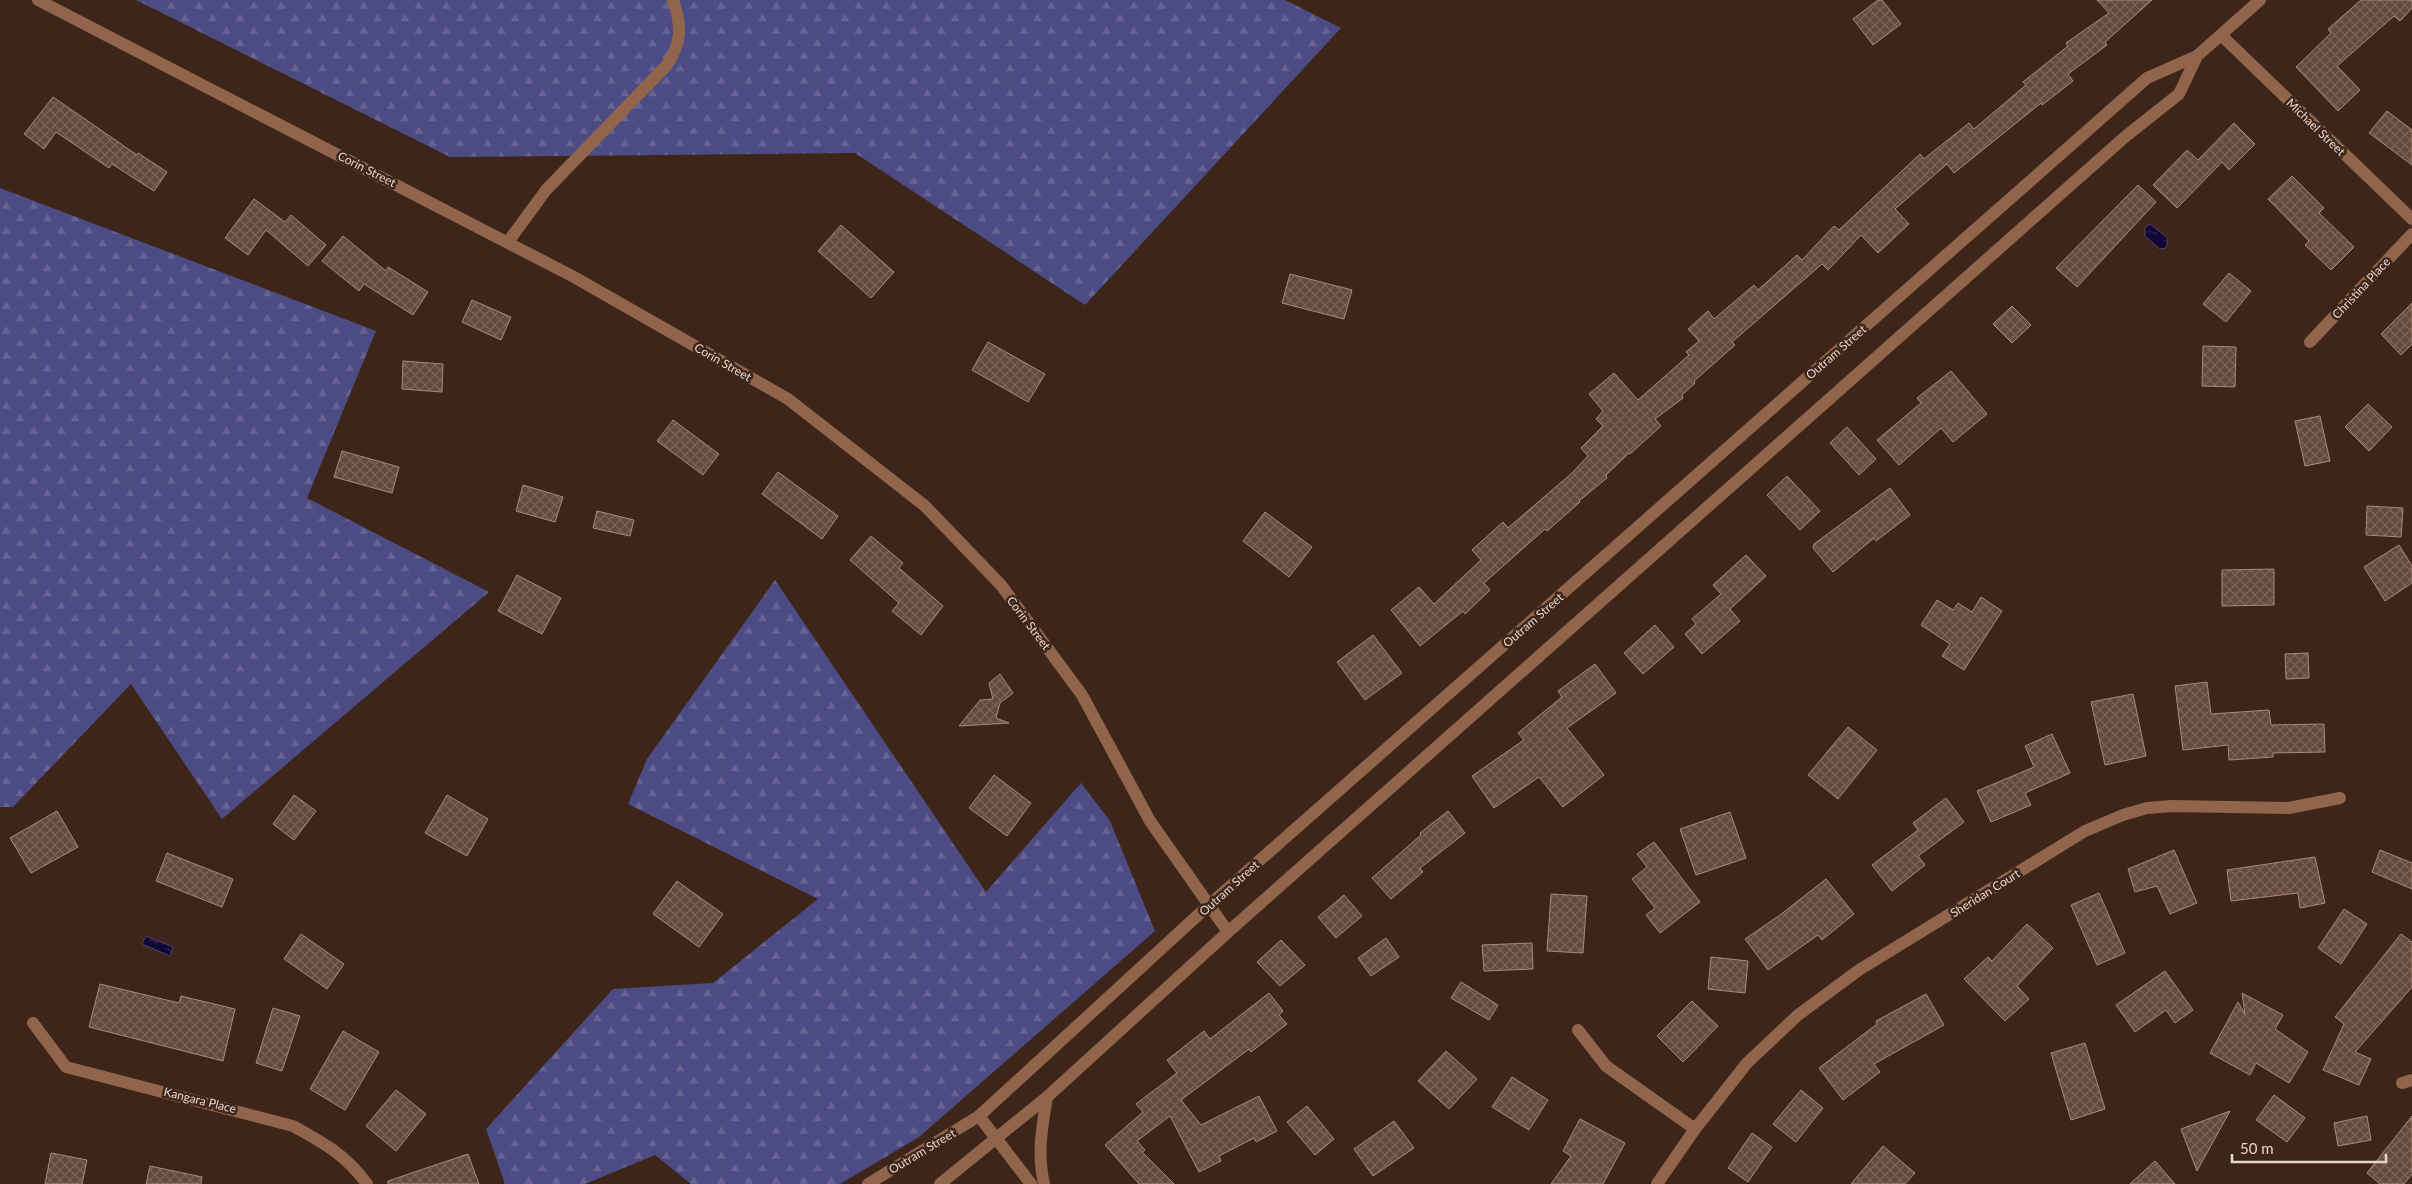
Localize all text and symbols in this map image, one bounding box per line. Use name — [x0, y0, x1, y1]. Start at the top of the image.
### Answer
street label: Michael Street — [2283, 95, 2349, 159]
street label: Corin Street — [335, 148, 399, 190]
street label: Christina Place — [2329, 254, 2393, 322]
street label: Outram Street — [1803, 321, 1870, 382]
street label: Corin Street — [692, 340, 755, 385]
street label: Outram Street — [1500, 589, 1567, 650]
street label: Corin Street — [1004, 593, 1054, 653]
street label: Outram Street — [1196, 857, 1263, 919]
street label: Sheridan Court — [1947, 865, 2023, 920]
street label: Kangara Place — [162, 1084, 238, 1116]
street label: Outram Street — [886, 1125, 959, 1177]
scale bar — [2232, 1132, 2386, 1164]
text: 50 m — [2240, 1139, 2274, 1157]

